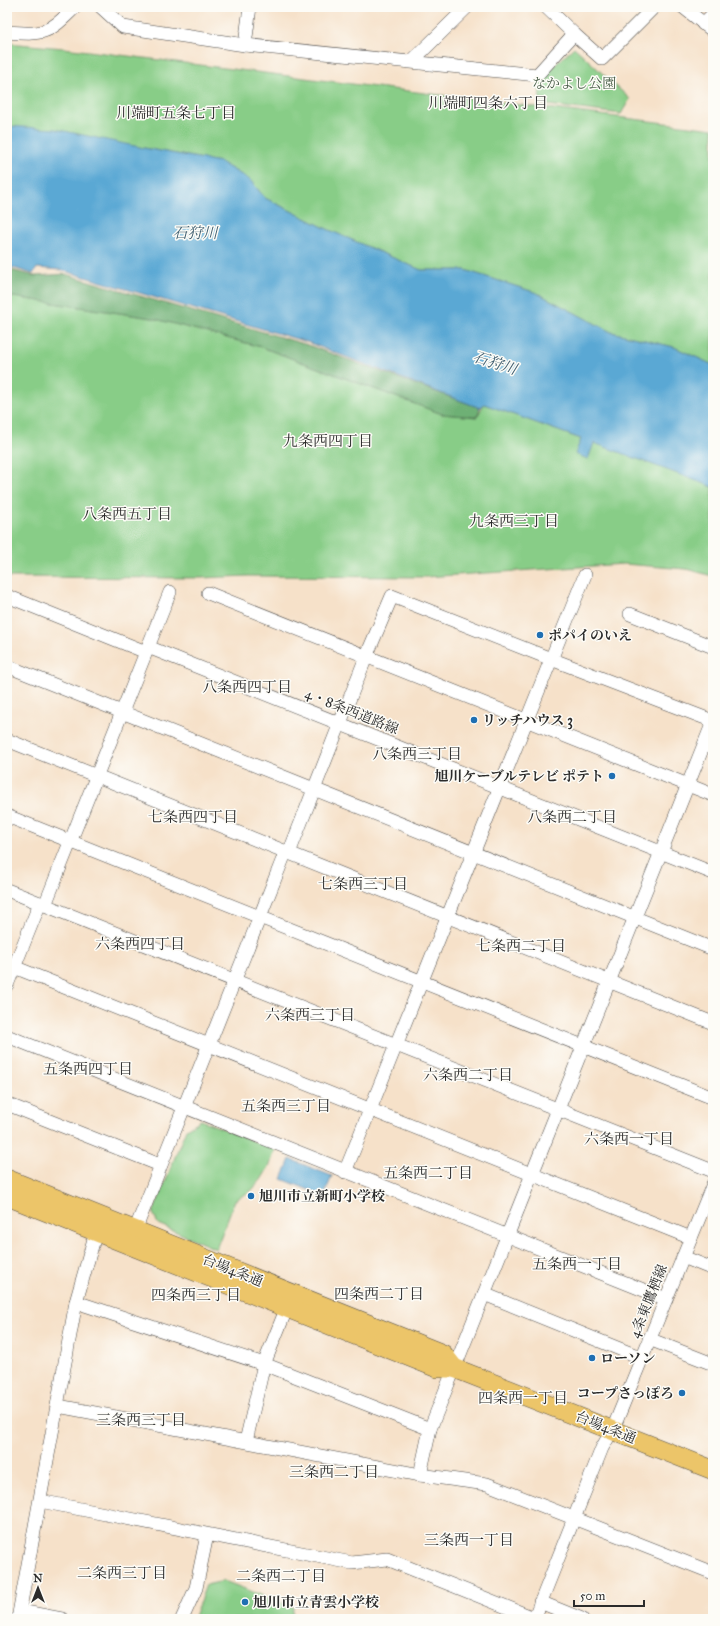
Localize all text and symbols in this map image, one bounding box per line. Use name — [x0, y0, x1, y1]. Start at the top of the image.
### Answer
park label: なかよし公園 — [532, 75, 616, 92]
district label: 川端町四条六丁目 — [428, 94, 548, 112]
district label: 川端町五条七丁目 — [116, 104, 236, 122]
water label: 石狩川 — [172, 224, 219, 242]
water label: 石狩川 — [471, 347, 521, 379]
district label: 九条西四丁目 — [283, 432, 373, 450]
district label: 八条西五丁目 — [82, 505, 172, 523]
district label: 九条西三丁目 — [469, 512, 559, 530]
place label: ポパイのいえ — [548, 627, 632, 644]
marker: ポパイのいえ — [535, 630, 545, 640]
district label: 八条西四丁目 — [202, 678, 292, 696]
street label: 4・8条西道路線 — [303, 685, 401, 738]
place label: リッチハウス 3 — [482, 712, 573, 730]
marker: リッチハウス 3 — [469, 715, 479, 725]
district label: 八条西三丁目 — [372, 745, 462, 763]
place label: 旭川ケーブルテレビ ポテト — [435, 768, 604, 785]
marker: 旭川ケーブルテレビ ポテト — [607, 771, 617, 781]
district label: 七条西四丁目 — [148, 808, 238, 826]
district label: 八条西二丁目 — [527, 808, 617, 826]
district label: 七条西三丁目 — [318, 875, 408, 893]
district label: 六条西四丁目 — [95, 935, 185, 953]
district label: 七条西二丁目 — [476, 937, 566, 955]
district label: 六条西三丁目 — [265, 1006, 355, 1024]
district label: 五条西四丁目 — [43, 1060, 133, 1078]
district label: 六条西二丁目 — [423, 1066, 513, 1084]
district label: 五条西三丁目 — [241, 1097, 331, 1115]
district label: 六条西一丁目 — [584, 1130, 674, 1148]
district label: 五条西二丁目 — [383, 1164, 473, 1182]
place label: 旭川市立新町小学校 — [259, 1188, 385, 1205]
marker: 旭川市立新町小学校 — [246, 1191, 256, 1201]
street label: 台場4条通 — [200, 1251, 266, 1290]
district label: 五条西一丁目 — [532, 1255, 622, 1273]
street label: 4条東鷹栖線 — [626, 1262, 671, 1340]
district label: 四条西二丁目 — [334, 1285, 424, 1303]
district label: 四条西三丁目 — [151, 1286, 241, 1304]
place label: ローソン — [600, 1350, 655, 1367]
marker: ローソン — [587, 1353, 597, 1363]
place label: コープさっぽろ — [577, 1385, 674, 1402]
marker: コープさっぽろ — [677, 1388, 687, 1398]
district label: 四条西一丁目 — [478, 1389, 568, 1407]
street label: 台場4条通 — [573, 1408, 639, 1447]
district label: 三条西三丁目 — [96, 1411, 186, 1429]
district label: 三条西二丁目 — [289, 1463, 379, 1481]
district label: 三条西一丁目 — [424, 1531, 514, 1549]
district label: 二条西三丁目 — [77, 1564, 167, 1582]
district label: 二条西二丁目 — [236, 1567, 326, 1585]
north arrow — [18, 1568, 58, 1608]
text: N — [33, 1572, 43, 1585]
scale bar — [574, 1582, 644, 1608]
text: 50 m — [580, 1589, 605, 1603]
place label: 旭川市立青雲小学校 — [253, 1594, 379, 1611]
marker: 旭川市立青雲小学校 — [240, 1597, 250, 1607]

